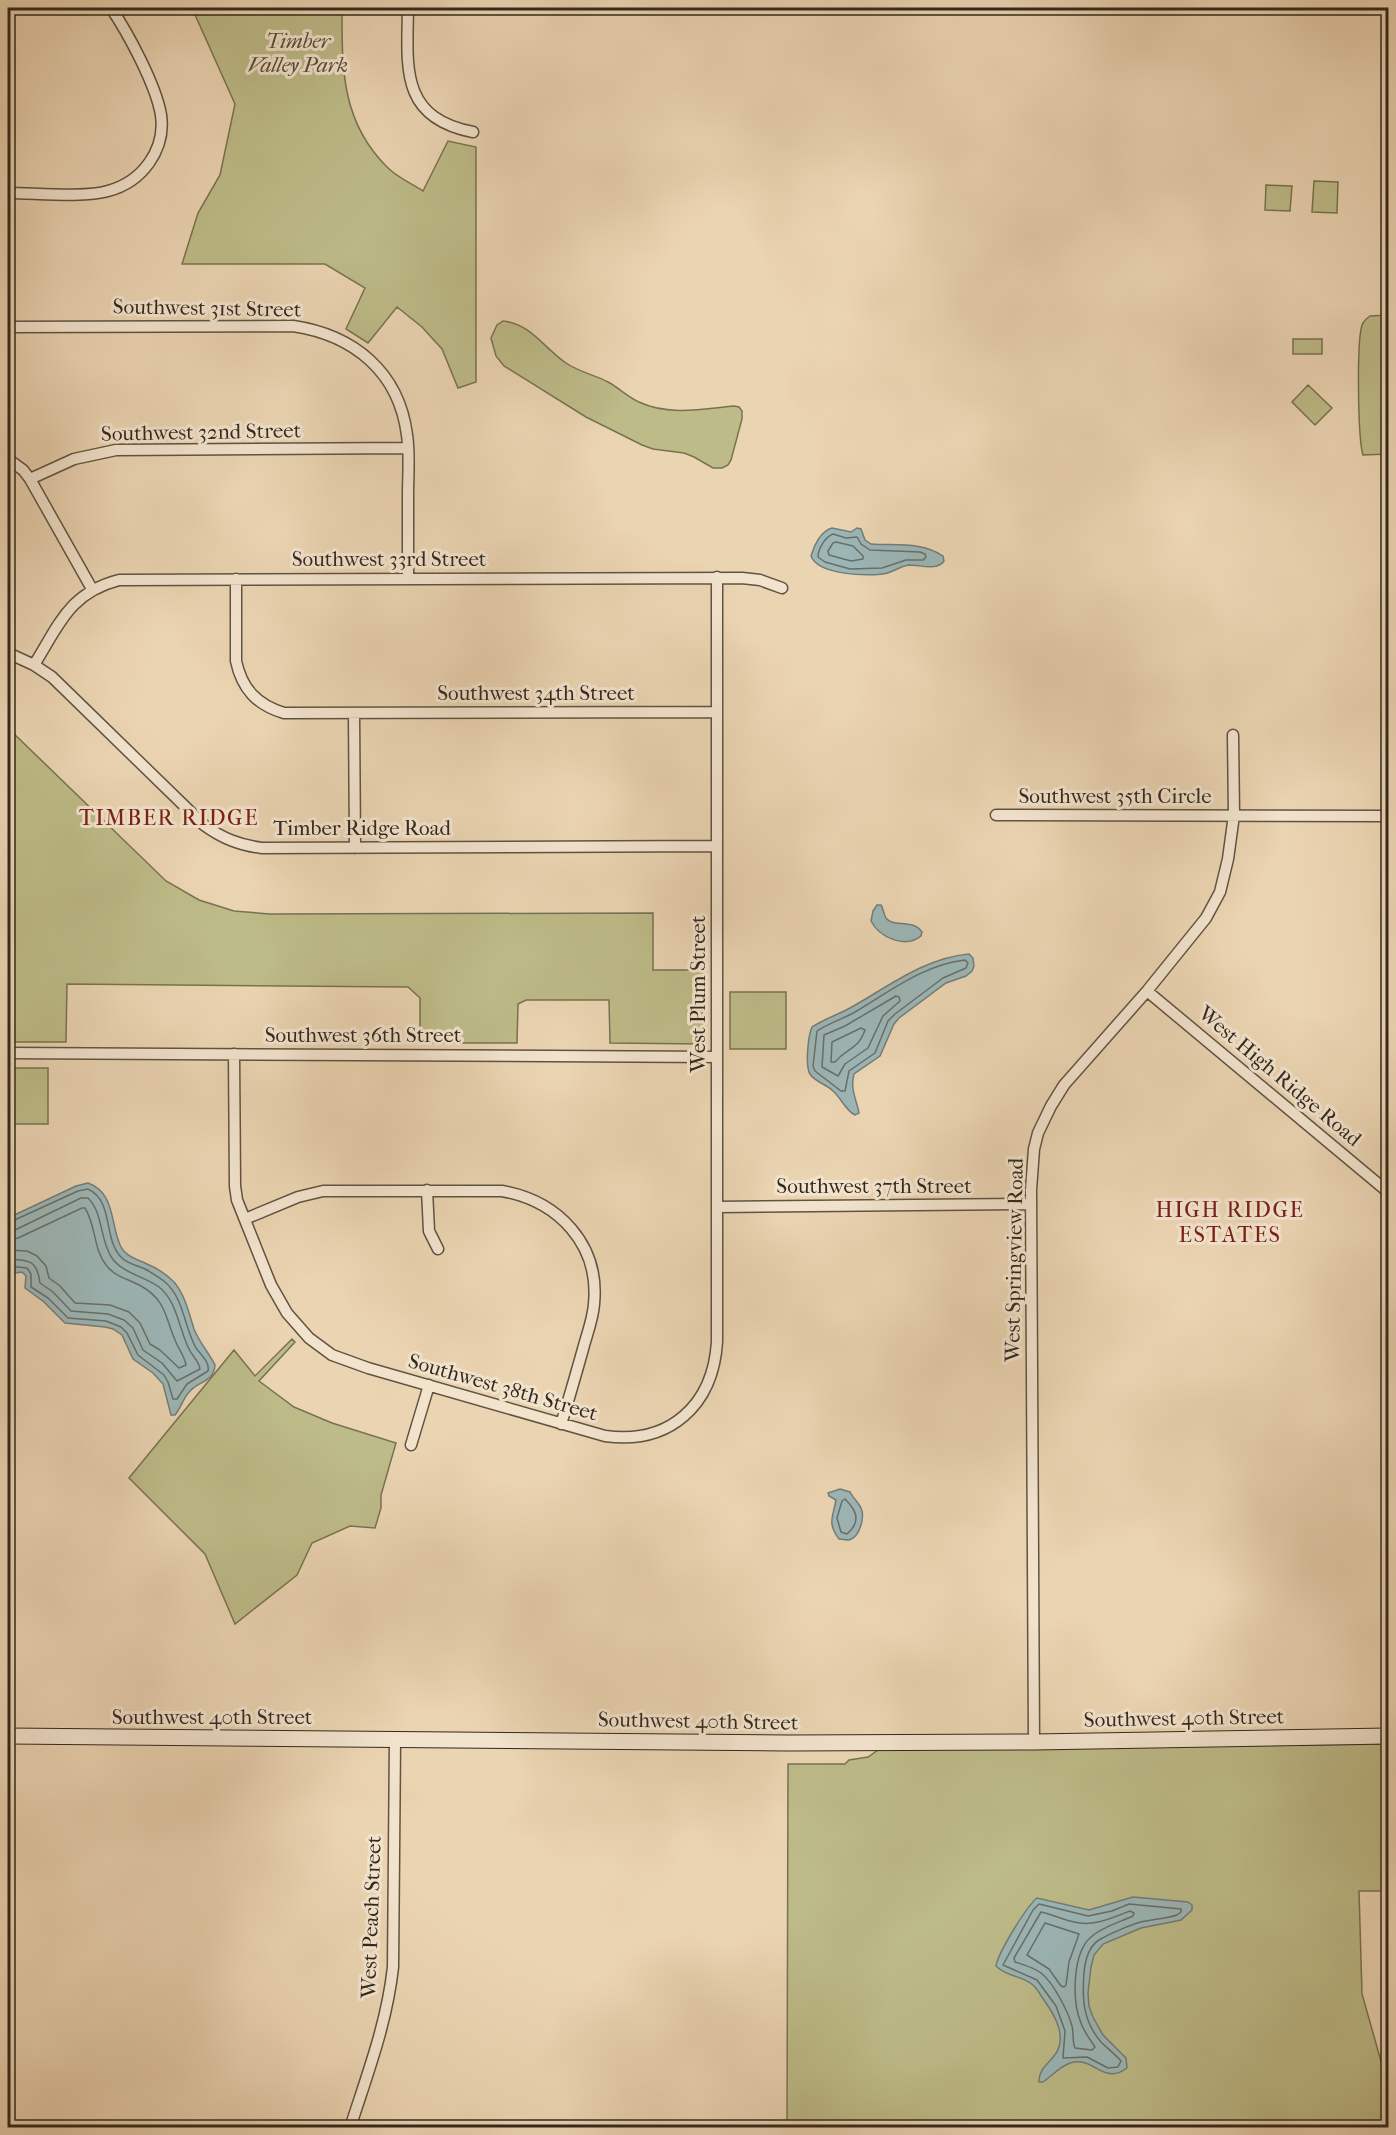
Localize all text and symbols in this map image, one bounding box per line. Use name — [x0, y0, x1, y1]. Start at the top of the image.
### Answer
park label: Timber Valley Park — [248, 29, 348, 77]
street label: Southwest 31st Street — [112, 294, 302, 322]
street label: Southwest 32nd Street — [101, 418, 302, 446]
street label: Southwest 33rd Street — [292, 547, 487, 571]
street label: Southwest 34th Street — [437, 681, 635, 705]
street label: Southwest 35th Circle — [1018, 784, 1212, 808]
district label: TIMBER RIDGE — [79, 805, 259, 831]
street label: Timber Ridge Road — [273, 816, 451, 840]
street label: West Plum Street — [686, 915, 710, 1073]
street label: West High Ridge Road — [1193, 1000, 1367, 1151]
street label: Southwest 36th Street — [265, 1023, 462, 1047]
street label: West Springview Road — [1000, 1157, 1028, 1363]
street label: Southwest 37th Street — [776, 1174, 972, 1198]
district label: HIGH RIDGE ESTATES — [1156, 1197, 1304, 1248]
street label: Southwest 38th Street — [406, 1348, 601, 1426]
street label: Southwest 40th Street — [1084, 1704, 1285, 1732]
street label: Southwest 40th Street — [112, 1705, 313, 1729]
street label: Southwest 40th Street — [598, 1707, 799, 1735]
street label: West Peach Street — [356, 1835, 386, 2000]

